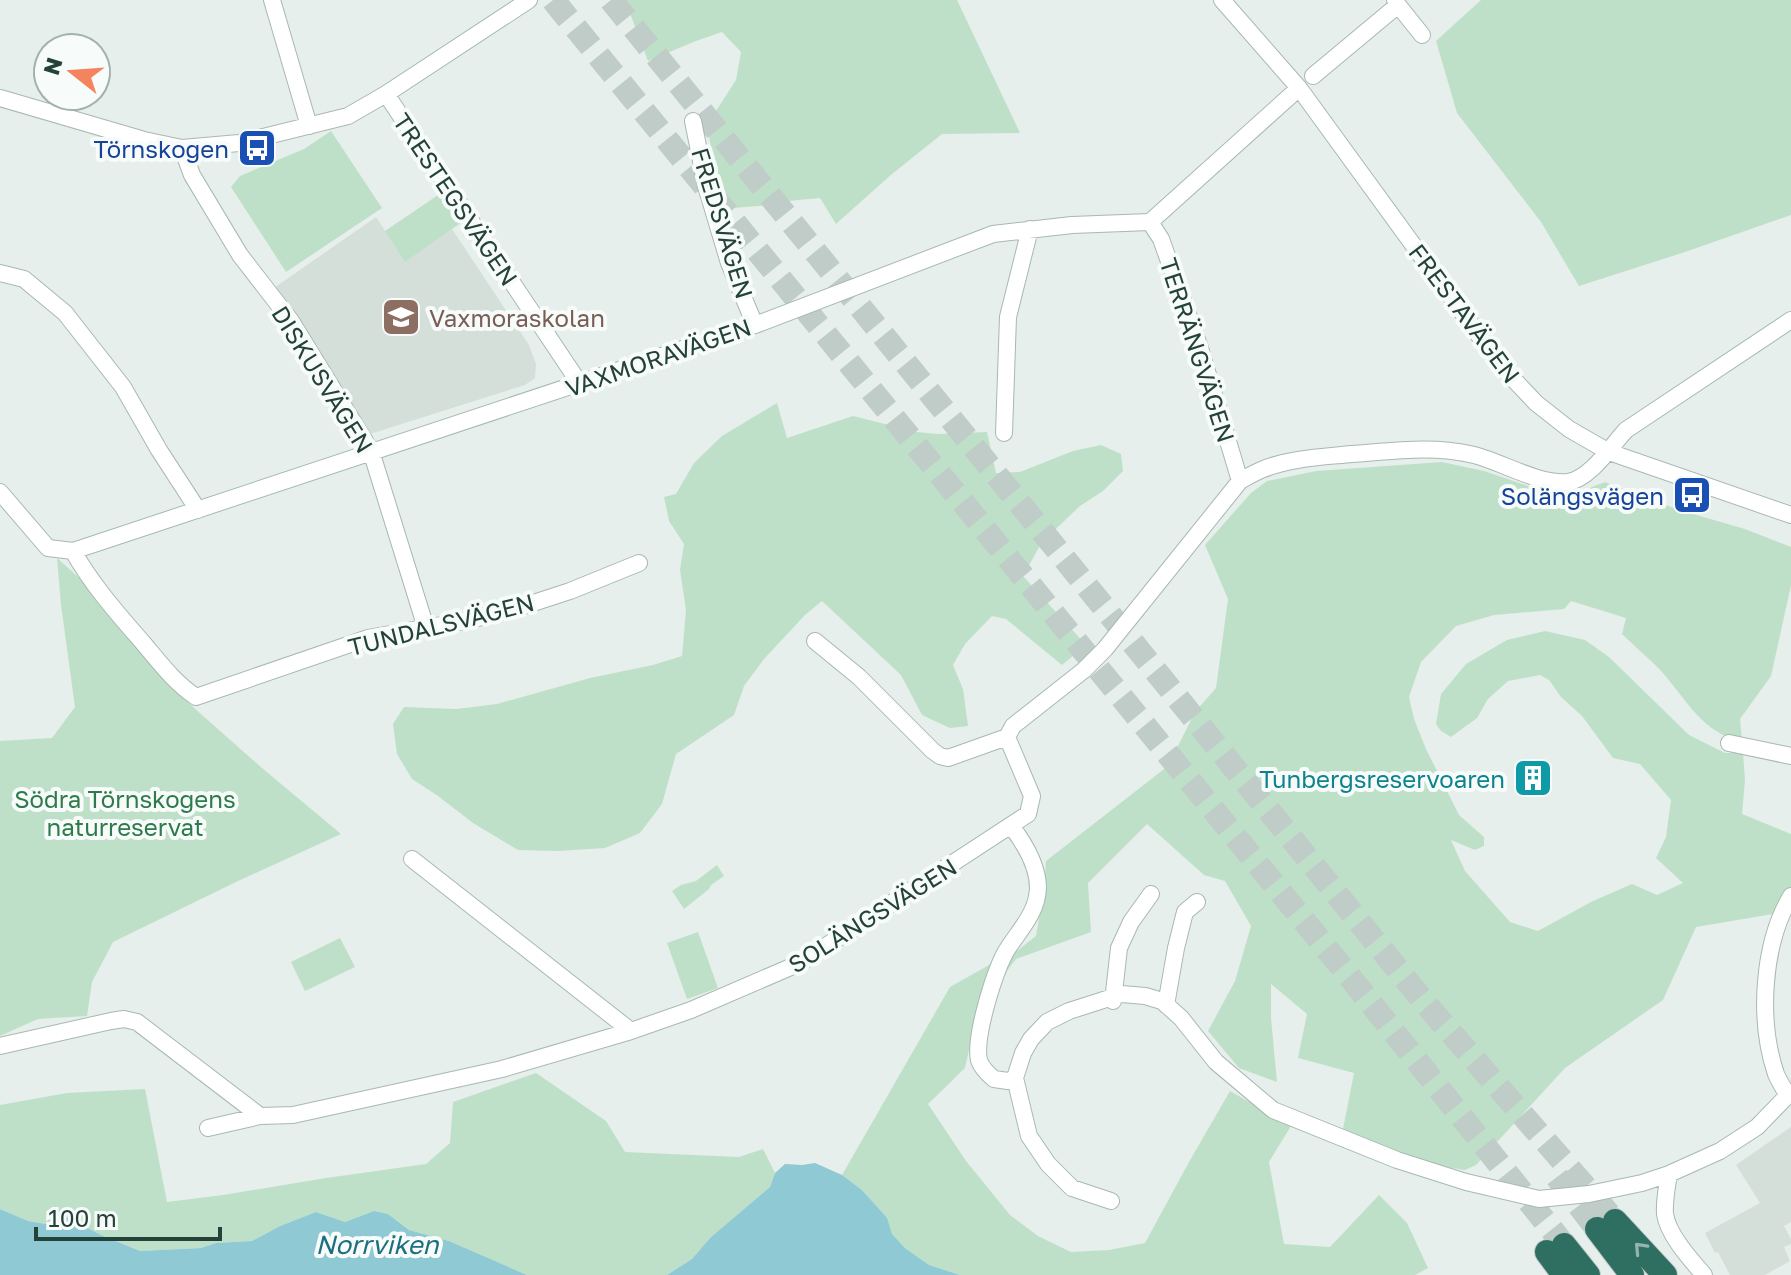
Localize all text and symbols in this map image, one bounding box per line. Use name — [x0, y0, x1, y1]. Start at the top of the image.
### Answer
north arrow — [32, 32, 112, 112]
text: N — [37, 54, 68, 78]
street label: TRESTEGSVÄGEN — [388, 107, 524, 291]
bus stop icon: Törnskogen — [236, 127, 278, 169]
place label: Törnskogen — [93, 134, 229, 163]
street label: FREDSVÄGEN — [686, 144, 760, 302]
street label: FRESTAVÄGEN — [1403, 238, 1527, 388]
street label: TERRÄNGVÄGEN — [1155, 254, 1241, 446]
school or university icon: Vaxmoraskolan — [380, 296, 422, 338]
street label: DISKUSVÄGEN — [266, 300, 380, 458]
place label: Vaxmoraskolan — [429, 303, 605, 332]
street label: VAXMORAVÄGEN — [561, 312, 755, 402]
bus stop icon: Solängsvägen — [1671, 474, 1713, 516]
place label: Solängsvägen — [1501, 481, 1664, 510]
street label: TUNDALSVÄGEN — [345, 587, 537, 661]
building icon: Tunbergsreservoaren — [1512, 757, 1554, 799]
place label: Tunbergsreservoaren — [1259, 764, 1505, 793]
park label: Södra Törnskogens naturreservat — [14, 784, 236, 841]
street label: SOLÄNGSVÄGEN — [782, 852, 962, 978]
scale bar — [36, 1191, 220, 1241]
text: 100 m — [48, 1203, 117, 1232]
water label: Norrviken — [315, 1229, 440, 1260]
one-way arrow — [1635, 1243, 1650, 1257]

